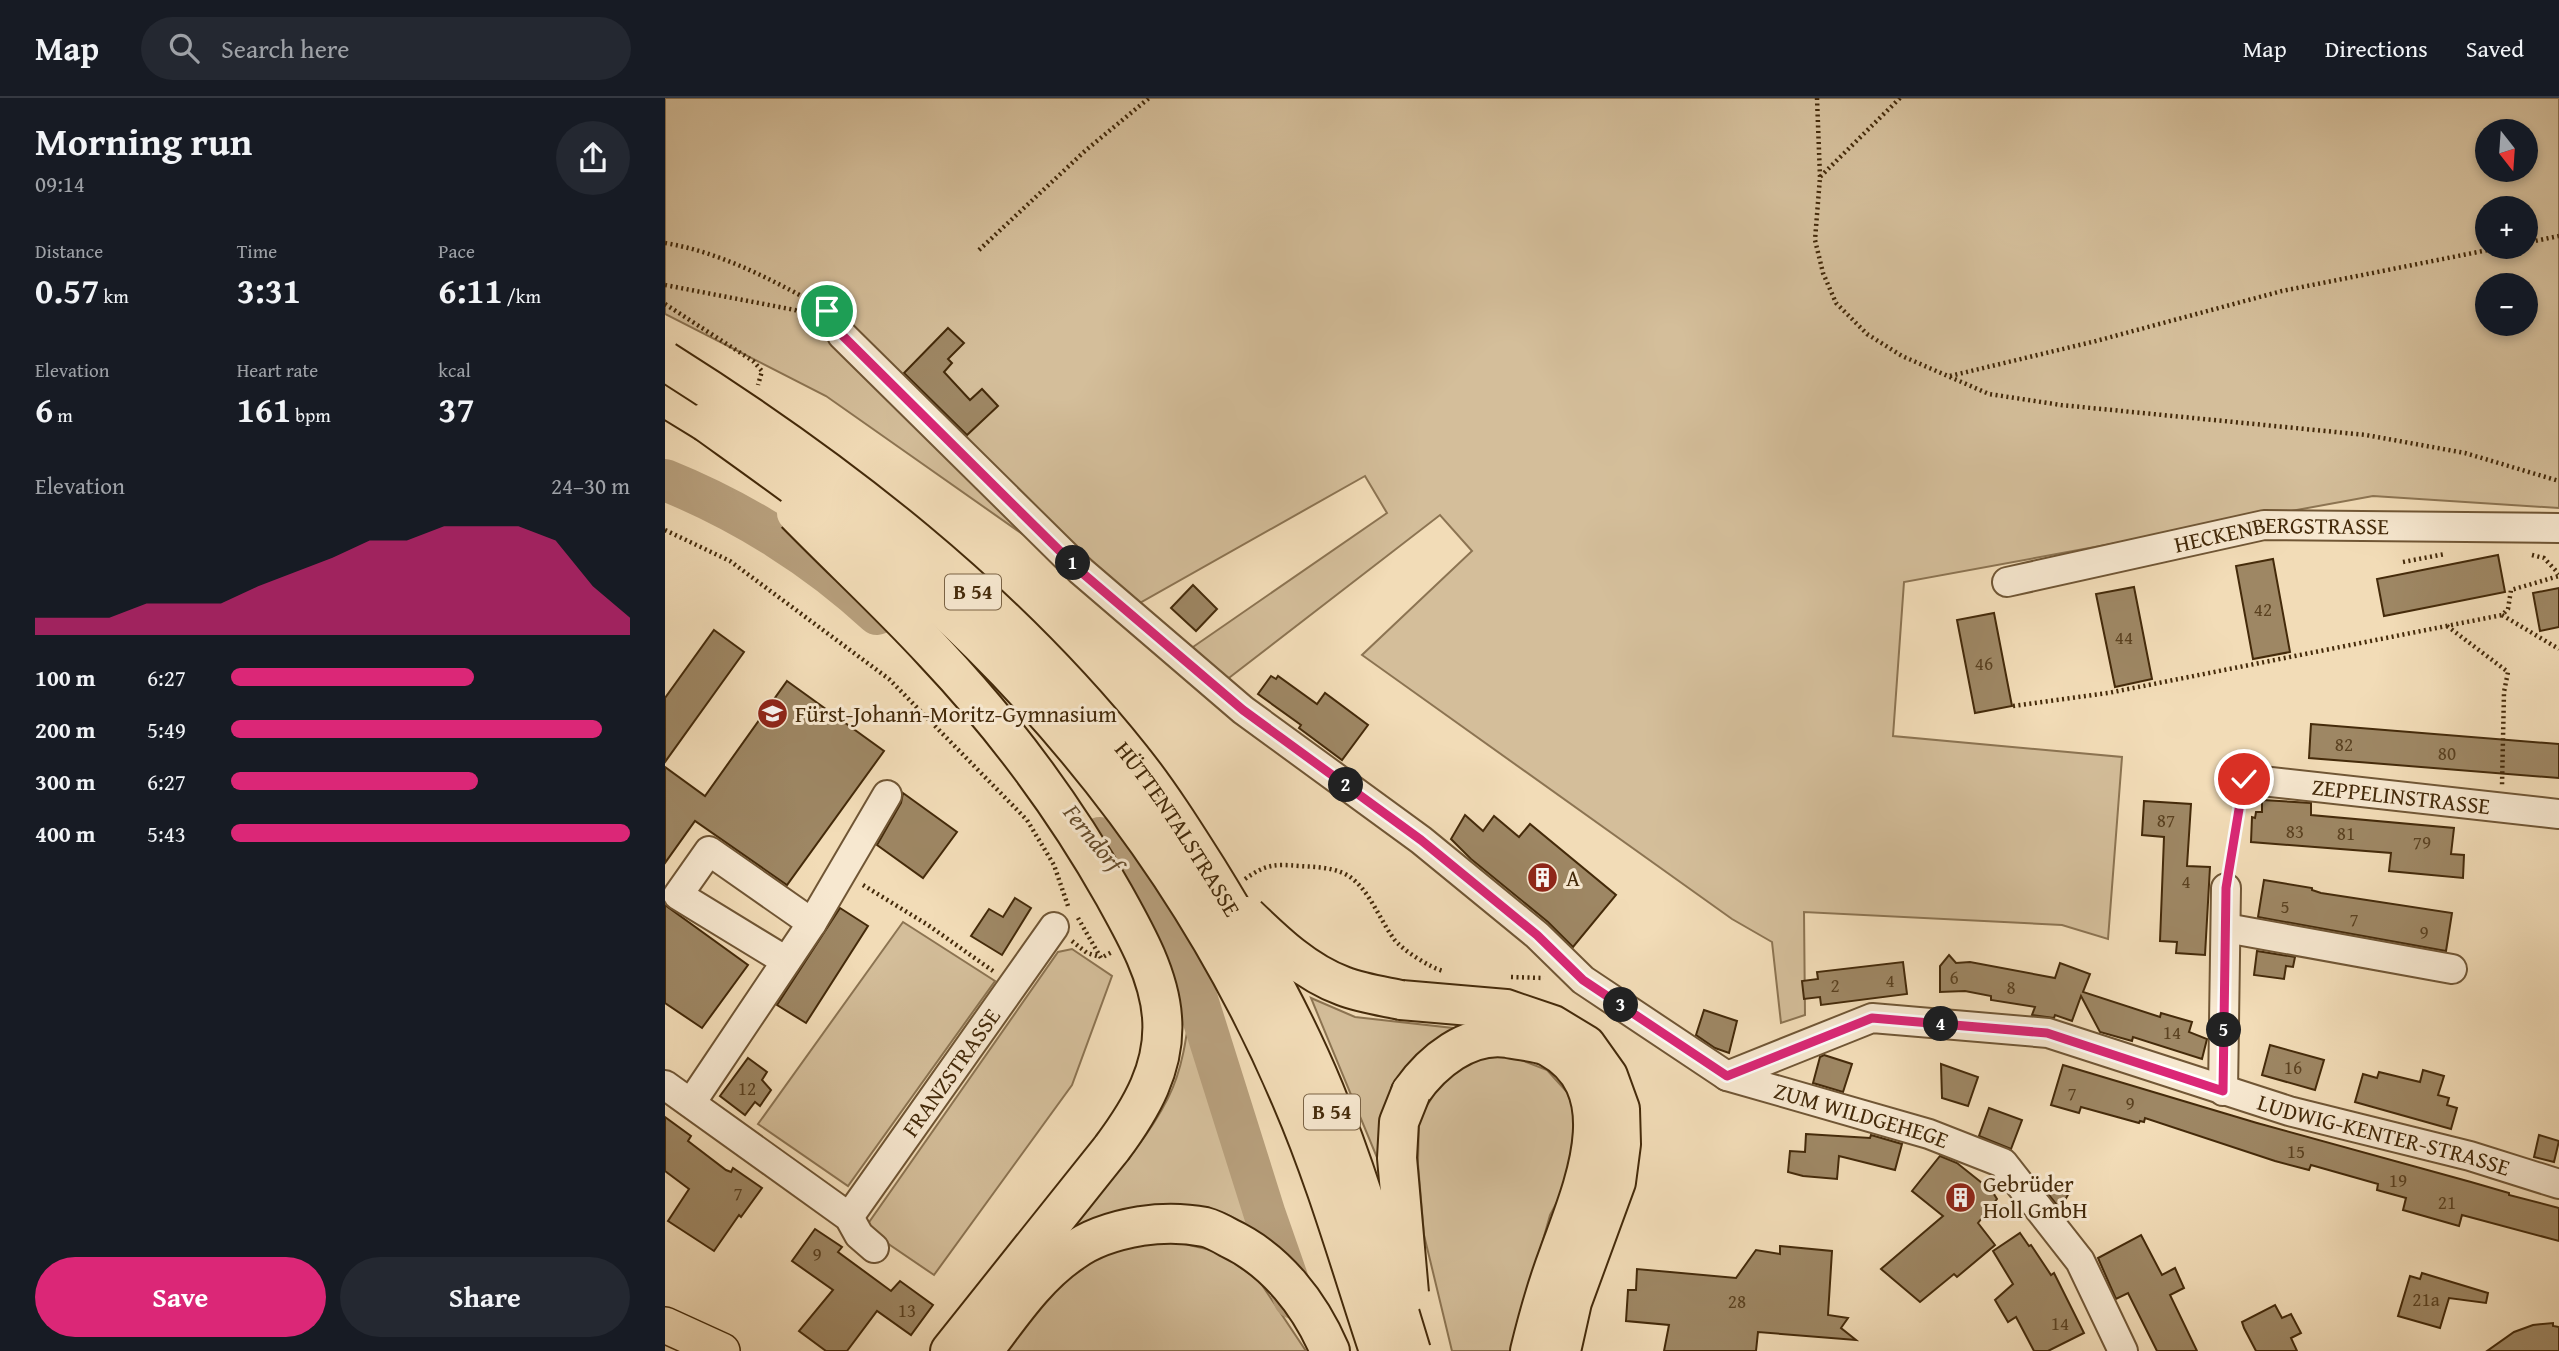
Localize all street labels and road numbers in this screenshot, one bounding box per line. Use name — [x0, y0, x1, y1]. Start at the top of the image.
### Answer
street label: HECKENBERGSTRASSE — [2171, 508, 2389, 560]
road number: B 54 — [945, 574, 1001, 610]
street label: HÜTTENTALSTRASSE — [1108, 734, 1249, 922]
street label: ZEPPELINSTRASSE — [2310, 770, 2492, 822]
street label: FRANZSTRASSE — [894, 1001, 1008, 1143]
street label: ZUM WILDGEHEGE — [1770, 1073, 1954, 1156]
street label: LUDWIG-KENTER-STRASSE — [2254, 1085, 2514, 1184]
road number: B 54 — [1304, 1094, 1360, 1130]

